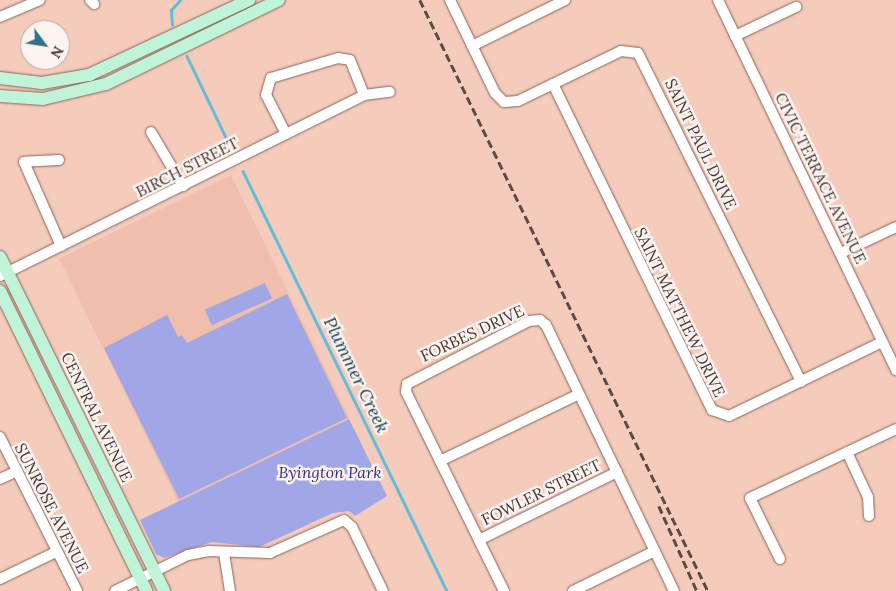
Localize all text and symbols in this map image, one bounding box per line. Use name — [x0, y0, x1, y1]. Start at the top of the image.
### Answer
north arrow — [20, 20, 70, 70]
text: N — [47, 43, 68, 61]
street label: SAINT PAUL DRIVE — [661, 76, 741, 212]
street label: CIVIC TERRACE AVENUE — [771, 89, 871, 267]
street label: BIRCH STREET — [132, 133, 242, 201]
street label: SAINT MATTHEW DRIVE — [631, 224, 729, 400]
street label: FORBES DRIVE — [417, 301, 527, 365]
water label: Plummer Creek — [319, 313, 393, 437]
street label: CENTRAL AVENUE — [57, 349, 137, 485]
street label: SUNROSE AVENUE — [11, 440, 93, 576]
street label: FOWLER STREET — [478, 455, 604, 529]
park label: Byington Park — [278, 462, 382, 482]

